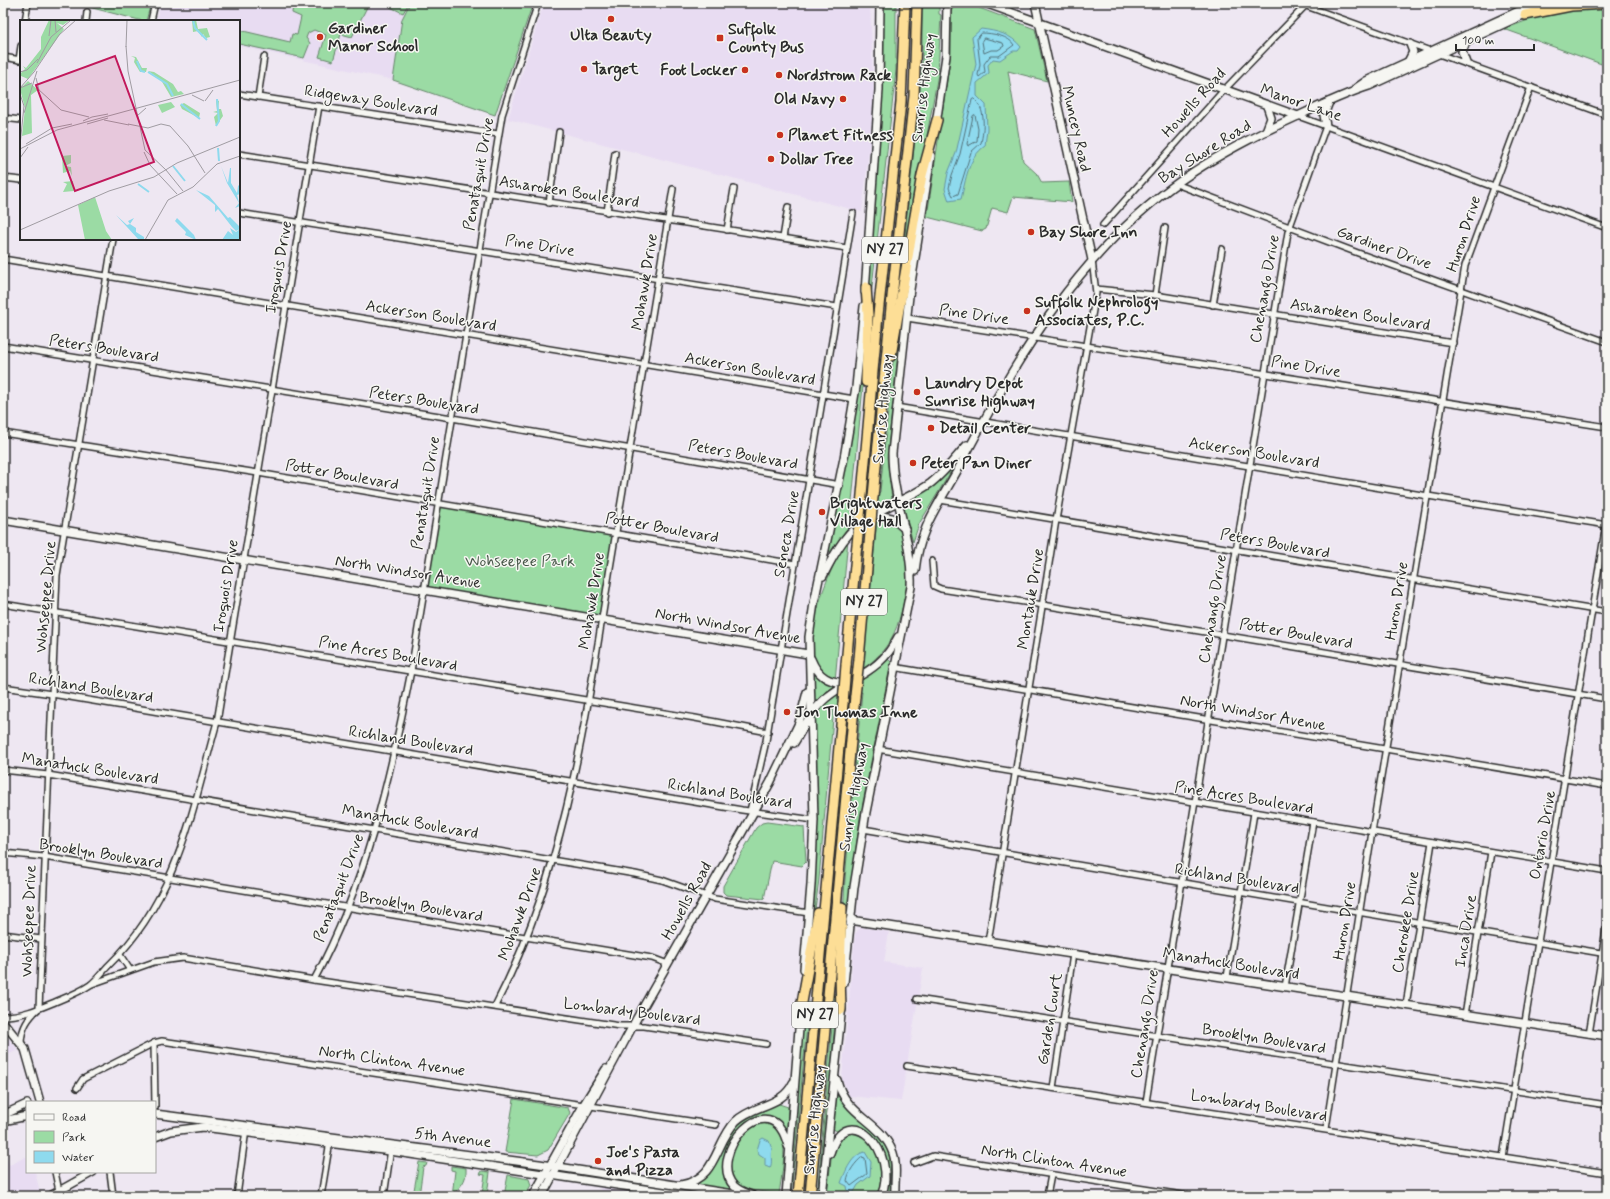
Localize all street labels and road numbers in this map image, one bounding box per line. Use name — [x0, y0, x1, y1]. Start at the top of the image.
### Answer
street label: Sunrise Highway — [907, 32, 942, 144]
street label: Howells Road — [1157, 64, 1231, 142]
street label: Manor Lane — [1257, 79, 1345, 127]
street label: Ridgeway Boulevard — [303, 80, 439, 123]
street label: Muncey Road — [1056, 84, 1096, 174]
street label: Bay Shore Road — [1155, 115, 1255, 189]
street label: Penataquit Drive — [459, 116, 499, 232]
street label: Asharoken Boulevard — [498, 171, 640, 213]
street label: Huron Drive — [1442, 193, 1486, 275]
street label: Iroquois Drive — [261, 219, 297, 315]
street label: Gardiner Drive — [1334, 221, 1434, 275]
street label: Pine Drive — [504, 230, 577, 262]
street label: Mohawk Drive — [627, 232, 663, 332]
street label: Chenango Drive — [1245, 233, 1286, 345]
road number: NY 27 — [862, 237, 908, 263]
street label: Asharoken Boulevard — [1289, 294, 1431, 336]
street label: Ackerson Boulevard — [364, 295, 498, 337]
street label: Pine Drive — [938, 300, 1010, 330]
street label: Peters Boulevard — [48, 330, 160, 368]
street label: Ackerson Boulevard — [683, 347, 817, 391]
street label: Pine Drive — [1270, 351, 1343, 383]
street label: Sunrise Highway — [868, 353, 899, 465]
street label: Peters Boulevard — [368, 382, 480, 420]
street label: Ackerson Boulevard — [1187, 432, 1321, 474]
street label: Penataquit Drive — [407, 435, 445, 551]
street label: Peters Boulevard — [687, 435, 799, 475]
street label: Potter Boulevard — [284, 455, 400, 495]
street label: Seneca Drive — [769, 489, 805, 579]
street label: Potter Boulevard — [604, 508, 720, 548]
street label: Peters Boulevard — [1219, 524, 1331, 564]
street label: Iroquois Drive — [208, 538, 244, 634]
street label: Wohseepee Drive — [31, 540, 61, 654]
street label: Montauk Drive — [1013, 547, 1049, 651]
street label: North Windsor Avenue — [333, 550, 483, 594]
street label: Mohawk Drive — [574, 551, 610, 651]
street label: Chenango Drive — [1194, 553, 1233, 665]
street label: Huron Drive — [1380, 560, 1414, 642]
road number: NY 27 — [841, 589, 887, 615]
street label: North Windsor Avenue — [654, 603, 803, 649]
street label: Potter Boulevard — [1238, 614, 1354, 654]
street label: Pine Acres Boulevard — [317, 631, 459, 677]
street label: Richland Boulevard — [27, 668, 155, 708]
street label: North Windsor Avenue — [1179, 690, 1328, 736]
street label: Richland Boulevard — [347, 721, 475, 761]
street label: Sunrise Highway — [834, 741, 875, 853]
street label: Manatuck Boulevard — [20, 748, 160, 790]
street label: Richland Boulevard — [666, 774, 794, 814]
street label: Pine Acres Boulevard — [1173, 777, 1315, 819]
street label: Ontario Drive — [1525, 788, 1561, 881]
street label: Manatuck Boulevard — [340, 800, 480, 844]
street label: Penataquit Drive — [309, 831, 369, 945]
street label: Brooklyn Boulevard — [38, 834, 164, 874]
street label: Howells Road — [657, 858, 717, 944]
street label: Richland Boulevard — [1173, 859, 1301, 899]
street label: Wohseepee Drive — [17, 864, 41, 977]
street label: Mohawk Drive — [493, 864, 547, 964]
street label: Cherokee Drive — [1388, 869, 1424, 975]
street label: Huron Drive — [1328, 880, 1362, 962]
street label: Brooklyn Boulevard — [358, 887, 484, 927]
street label: Inca Drive — [1450, 893, 1482, 969]
street label: Manatuck Boulevard — [1161, 943, 1301, 985]
street label: Chenango Drive — [1126, 968, 1165, 1080]
street label: Garden Court — [1032, 971, 1068, 1066]
street label: Lombardy Boulevard — [562, 993, 702, 1031]
road number: NY 27 — [792, 1002, 838, 1028]
street label: Brooklyn Boulevard — [1201, 1019, 1327, 1059]
street label: North Clinton Avenue — [317, 1040, 467, 1082]
street label: Sunrise Highway — [799, 1064, 832, 1176]
street label: Lombardy Boulevard — [1189, 1085, 1329, 1127]
street label: 5th Avenue — [413, 1123, 493, 1153]
street label: North Clinton Avenue — [979, 1139, 1129, 1183]

